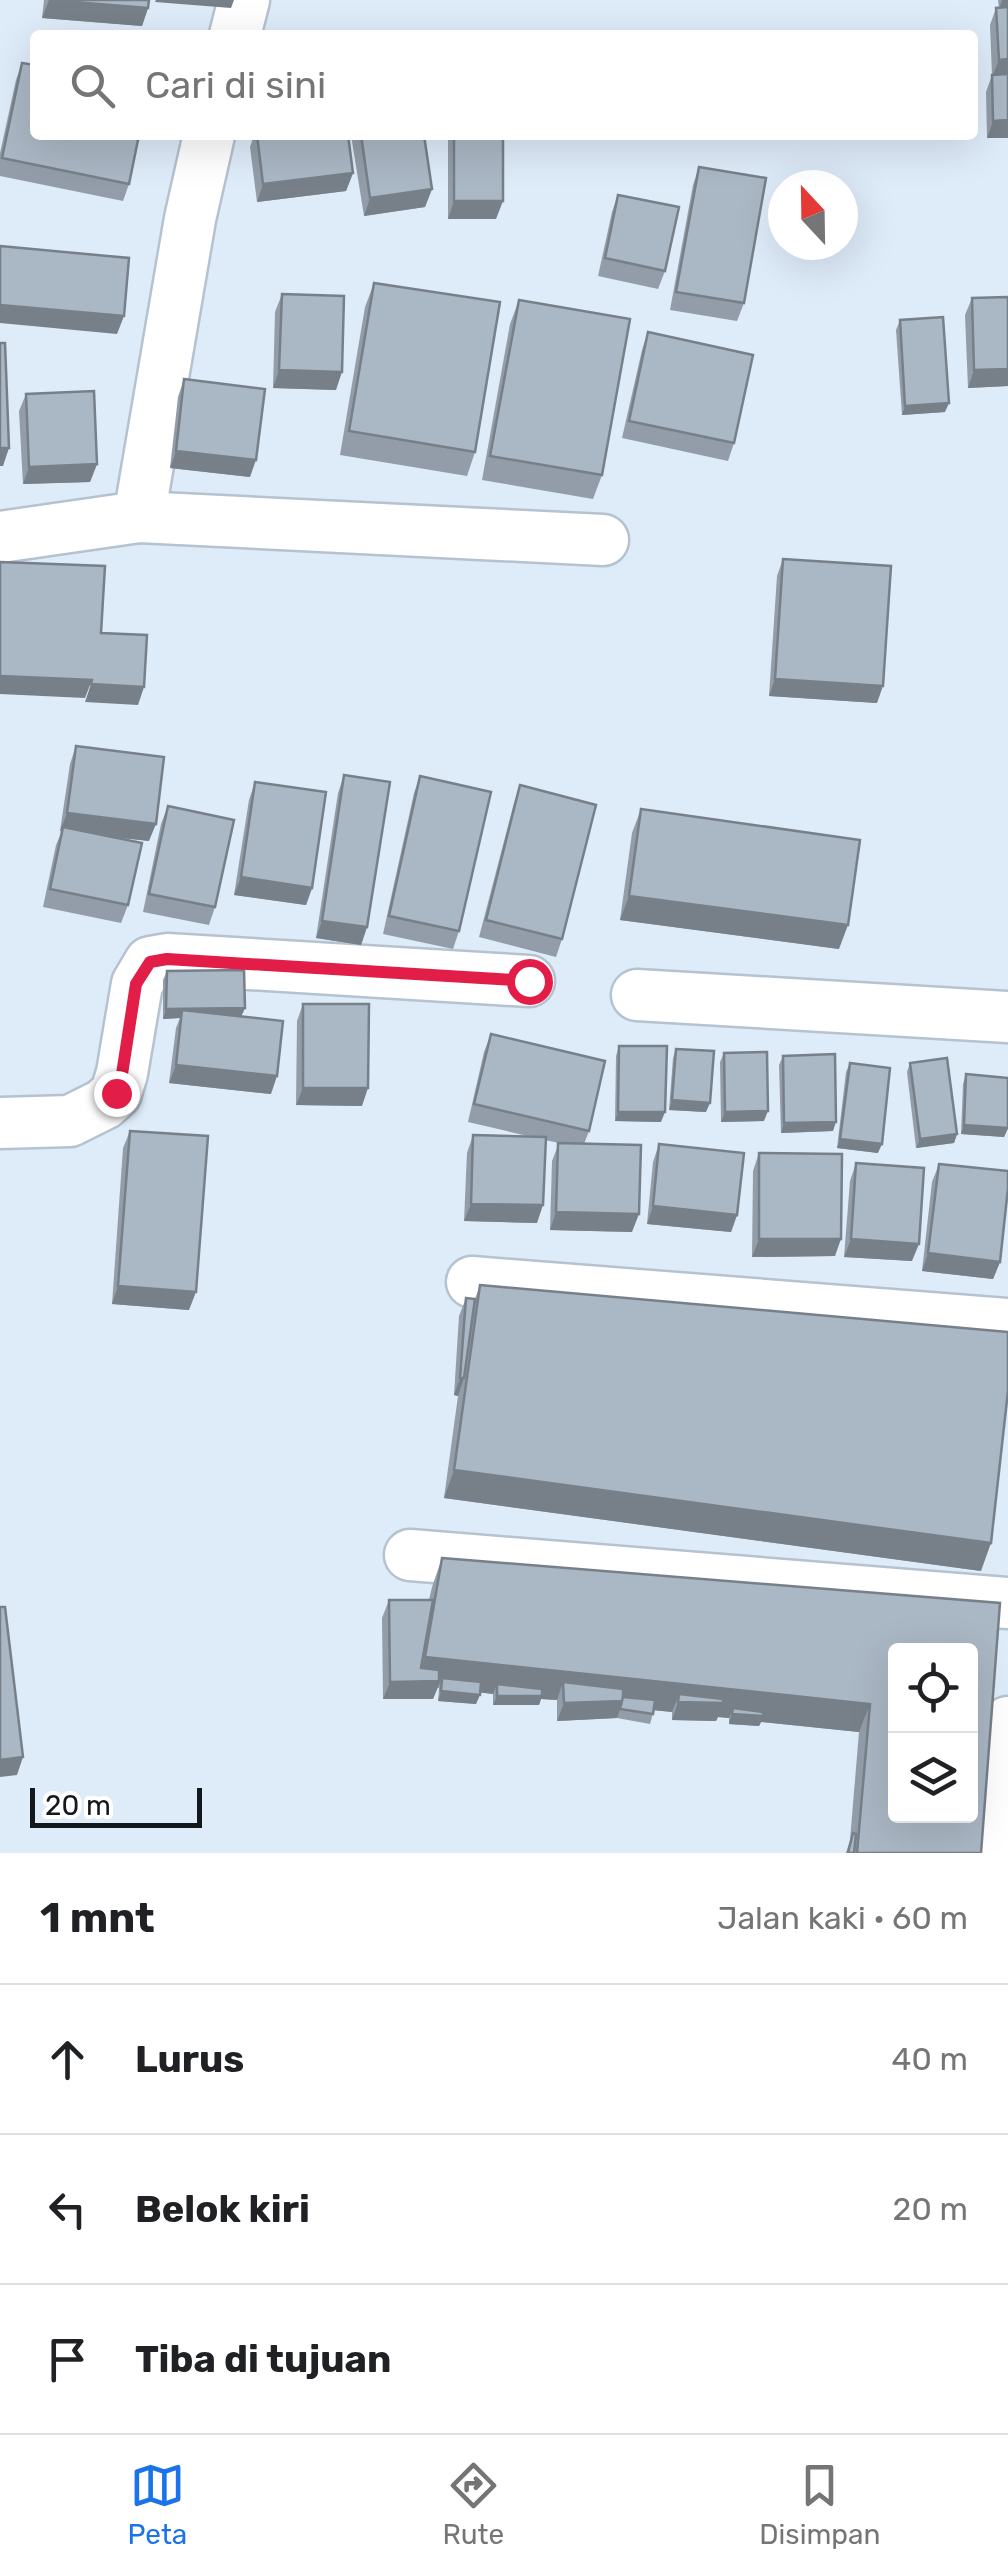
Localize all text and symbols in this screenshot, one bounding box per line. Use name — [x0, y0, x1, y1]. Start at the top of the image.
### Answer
search box — [30, 30, 978, 140]
icon: search — [65, 58, 120, 113]
text: Cari di sini — [145, 62, 326, 108]
north arrow — [768, 170, 858, 260]
route start — [507, 959, 553, 1005]
route end — [94, 1071, 140, 1117]
map controls — [888, 1643, 978, 1823]
button: locate — [888, 1643, 978, 1733]
button: layers — [888, 1733, 978, 1823]
scale bar — [30, 1783, 202, 1828]
text: 20 m — [45, 1789, 111, 1822]
text: 1 mnt — [40, 1893, 155, 1943]
text: Jalan kaki · 60 m — [717, 1899, 968, 1937]
icon: ahead — [40, 2032, 95, 2087]
text: Lurus — [135, 2036, 244, 2082]
text: 40 m — [892, 2040, 968, 2078]
icon: left — [40, 2182, 95, 2237]
text: Belok kiri — [135, 2186, 310, 2232]
text: 20 m — [893, 2190, 968, 2228]
icon: arrive — [40, 2332, 95, 2387]
text: Tiba di tujuan — [135, 2336, 391, 2382]
tab: Peta — [128, 2458, 187, 2551]
tab: Rute — [442, 2458, 504, 2551]
tab: Disimpan — [759, 2458, 880, 2551]

